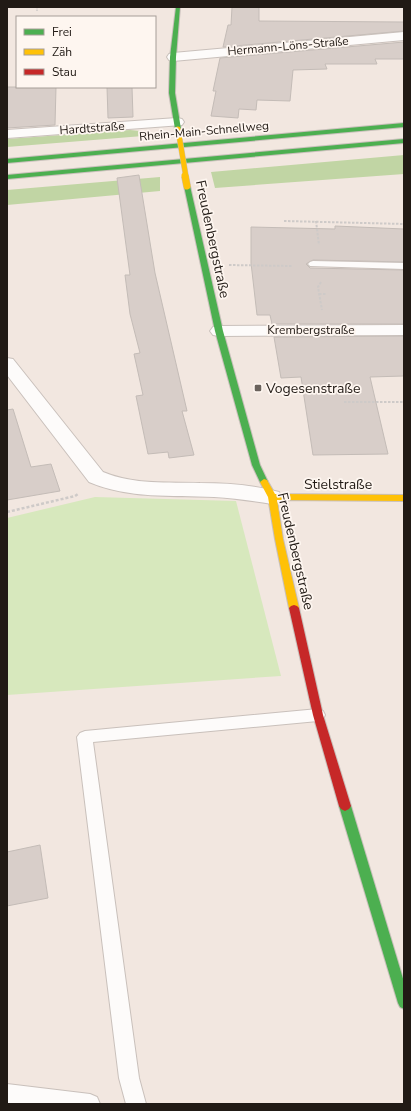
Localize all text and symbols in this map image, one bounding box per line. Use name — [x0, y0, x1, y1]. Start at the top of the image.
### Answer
legend — [16, 16, 156, 88]
text: Frei — [52, 24, 72, 40]
street label: Hermann-Löns-Straße — [227, 33, 349, 59]
text: Zäh — [52, 44, 72, 60]
text: Stau — [52, 64, 77, 80]
street label: Rhein-Main-Schnellweg — [138, 117, 270, 145]
street label: Hardtstraße — [59, 118, 125, 138]
street label: Freudenbergstraße — [191, 178, 234, 300]
street label: Krembergstraße — [267, 322, 355, 338]
place label: Vogesenstraße — [265, 379, 360, 398]
marker: Vogesenstraße — [253, 383, 263, 393]
street label: Stielstraße — [304, 475, 372, 494]
street label: Freudenbergstraße — [273, 490, 318, 612]

